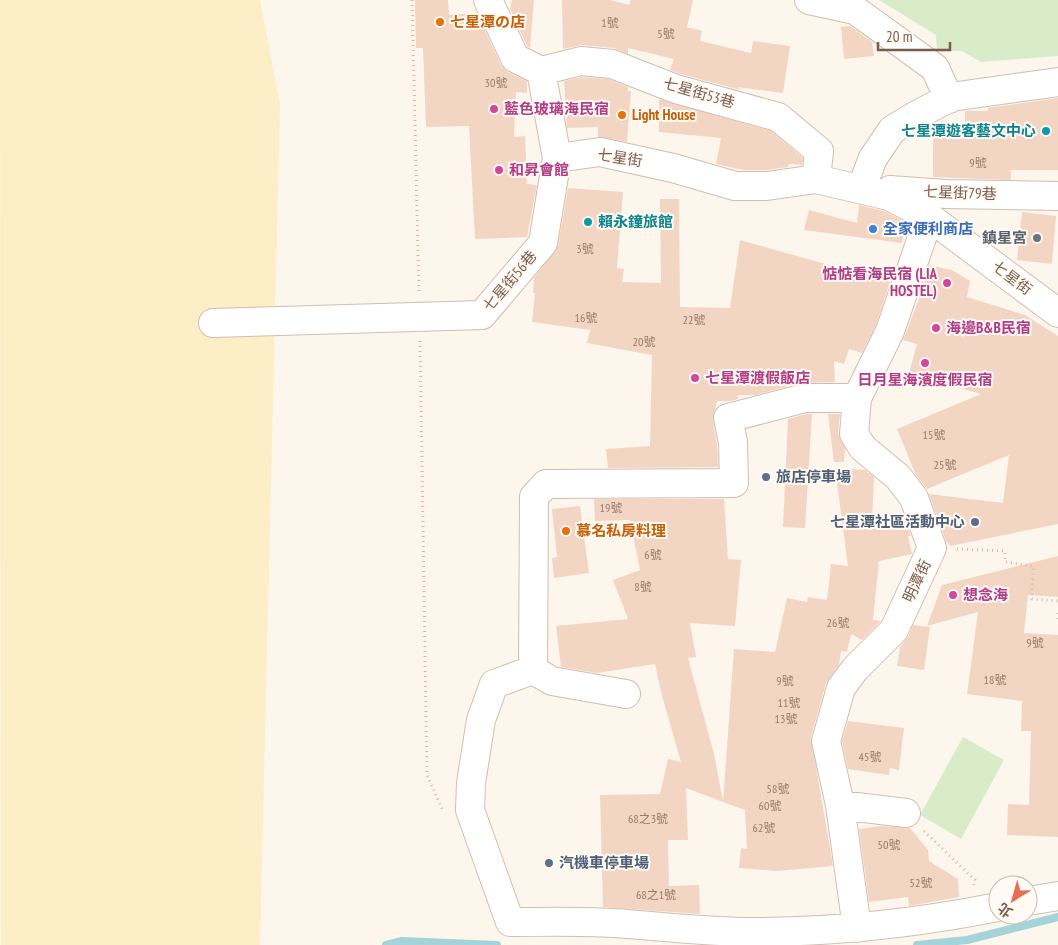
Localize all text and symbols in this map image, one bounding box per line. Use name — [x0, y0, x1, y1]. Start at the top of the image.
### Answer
place label: 七星潭の店 — [450, 12, 525, 31]
house number: 1號 — [601, 15, 619, 30]
marker: 七星潭の店 — [434, 16, 446, 28]
scale bar — [878, 20, 950, 52]
house number: 5號 — [657, 26, 675, 41]
text: 20 m — [886, 27, 912, 46]
street label: 七星街53巷 — [661, 73, 737, 112]
house number: 30號 — [485, 75, 507, 90]
place label: 藍色玻璃海民宿 — [504, 99, 609, 118]
marker: 藍色玻璃海民宿 — [488, 103, 500, 115]
place label: Light House — [632, 105, 696, 124]
marker: Light House — [616, 109, 628, 121]
place label: 七星潭遊客藝文中心 — [901, 121, 1036, 140]
marker: 七星潭遊客藝文中心 — [1040, 125, 1052, 137]
street label: 七星街 — [596, 145, 644, 170]
house number: 9號 — [969, 155, 987, 170]
place label: 和昇會館 — [509, 160, 569, 179]
marker: 和昇會館 — [493, 164, 505, 176]
street label: 七星街79巷 — [923, 182, 997, 203]
place label: 賴永鐘旅館 — [598, 212, 673, 231]
marker: 賴永鐘旅館 — [582, 216, 594, 228]
place label: 全家便利商店 — [883, 219, 973, 238]
marker: 全家便利商店 — [867, 223, 879, 235]
place label: 鎮星宮 — [982, 228, 1027, 247]
marker: 鎮星宮 — [1031, 232, 1043, 244]
house number: 3號 — [576, 241, 594, 256]
street label: 七星街56巷 — [479, 246, 541, 315]
street label: 七星街 — [989, 256, 1036, 299]
place label: 惦惦看海民宿 (LIA HOSTEL) — [822, 264, 937, 300]
marker: 惦惦看海民宿 (LIA HOSTEL) — [941, 277, 953, 289]
house number: 16號 — [575, 310, 597, 325]
house number: 22號 — [683, 312, 705, 327]
place label: 海邊B&B民宿 — [946, 318, 1031, 337]
marker: 海邊B&B民宿 — [930, 322, 942, 334]
house number: 20號 — [633, 334, 655, 349]
marker: 日月星海濱度假民宿 — [919, 357, 931, 369]
place label: 七星潭渡假飯店 — [705, 368, 810, 387]
place label: 日月星海濱度假民宿 — [857, 370, 993, 389]
marker: 七星潭渡假飯店 — [689, 372, 701, 384]
house number: 15號 — [923, 427, 945, 442]
house number: 25號 — [934, 457, 956, 472]
place label: 旅店停車場 — [776, 467, 851, 486]
marker: 旅店停車場 — [760, 471, 772, 483]
house number: 19號 — [600, 500, 622, 515]
place label: 七星潭社區活動中心 — [830, 512, 965, 531]
marker: 七星潭社區活動中心 — [969, 516, 981, 528]
place label: 慕名私房料理 — [576, 521, 666, 540]
marker: 慕名私房料理 — [560, 525, 572, 537]
house number: 6號 — [644, 547, 662, 562]
street label: 明潭街 — [898, 556, 935, 605]
house number: 8號 — [634, 579, 652, 594]
place label: 想念海 — [963, 585, 1008, 604]
marker: 想念海 — [947, 589, 959, 601]
house number: 26號 — [827, 615, 849, 630]
house number: 9號 — [1026, 635, 1044, 650]
house number: 18號 — [984, 672, 1006, 687]
house number: 9號 — [776, 673, 794, 688]
house number: 11號 — [778, 695, 800, 710]
house number: 13號 — [775, 711, 797, 726]
house number: 45號 — [859, 749, 881, 764]
house number: 58號 — [767, 781, 789, 796]
house number: 60號 — [759, 798, 781, 813]
house number: 68之3號 — [628, 811, 668, 826]
house number: 62號 — [753, 820, 775, 835]
house number: 50號 — [878, 837, 900, 852]
place label: 汽機車停車場 — [559, 853, 649, 872]
marker: 汽機車停車場 — [543, 857, 555, 869]
house number: 52號 — [910, 875, 932, 890]
north arrow — [988, 875, 1038, 925]
house number: 68之1號 — [636, 887, 676, 902]
text: 北 — [994, 899, 1016, 922]

